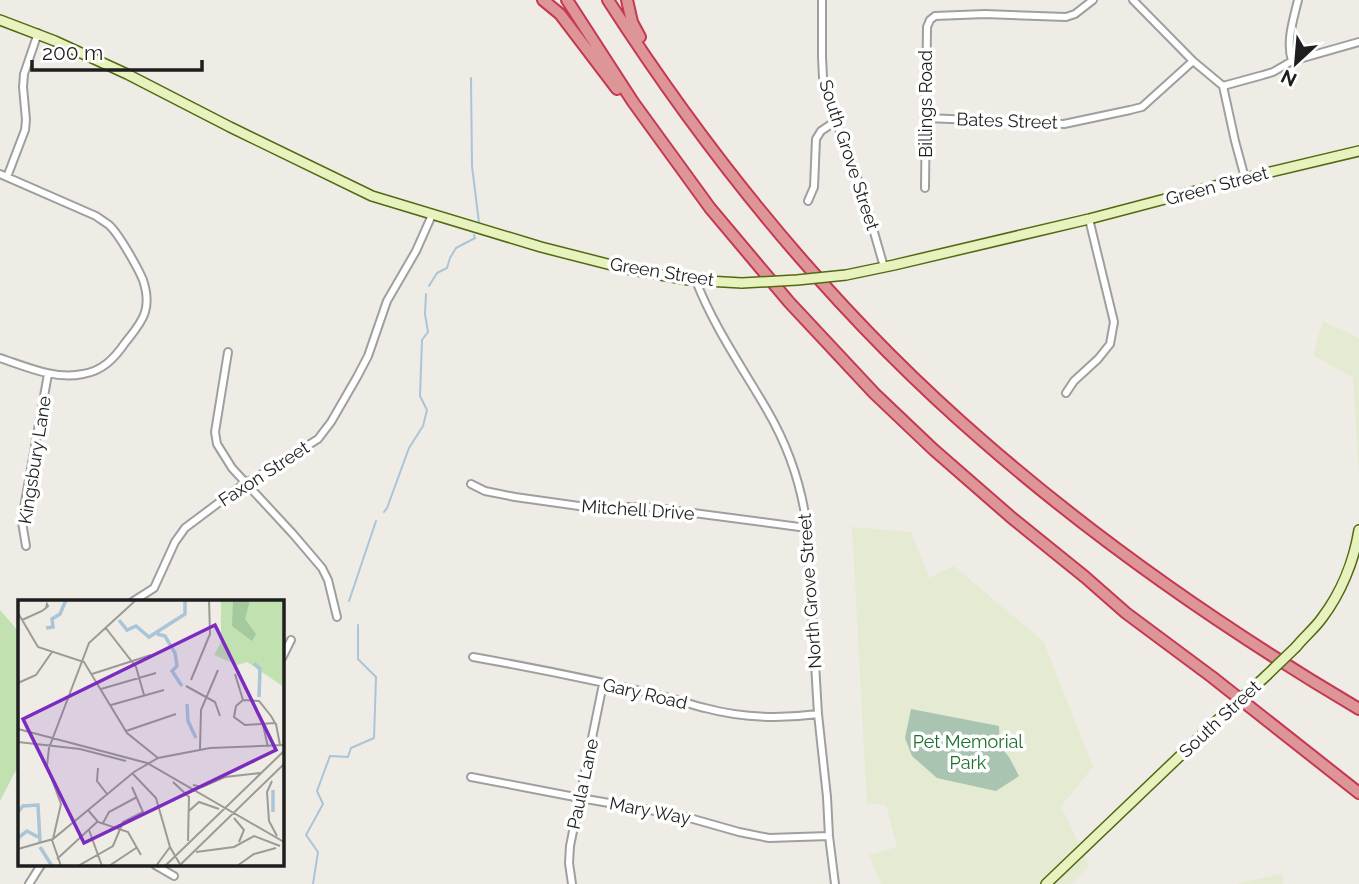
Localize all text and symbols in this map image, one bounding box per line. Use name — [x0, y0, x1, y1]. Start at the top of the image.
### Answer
scale bar — [32, 28, 201, 72]
north arrow — [1261, 28, 1331, 98]
text: 200 m — [42, 40, 103, 65]
street label: Billings Road — [915, 50, 936, 158]
text: N — [1277, 65, 1300, 91]
street label: South Grove Street — [815, 77, 884, 233]
street label: Bates Street — [956, 108, 1058, 133]
street label: Green Street — [1163, 162, 1270, 209]
street label: Green Street — [609, 253, 716, 290]
street label: Kingsbury Lane — [14, 394, 55, 525]
street label: Faxon Street — [215, 437, 313, 511]
street label: Mitchell Drive — [581, 495, 696, 524]
street label: North Grove Street — [794, 513, 825, 669]
inset map — [18, 600, 284, 866]
street label: Gary Road — [601, 674, 689, 713]
street label: South Street — [1175, 676, 1265, 762]
park label: Pet Memorial Park — [913, 731, 1023, 773]
street label: Paula Lane — [563, 736, 602, 831]
street label: Mary Way — [608, 792, 693, 829]

